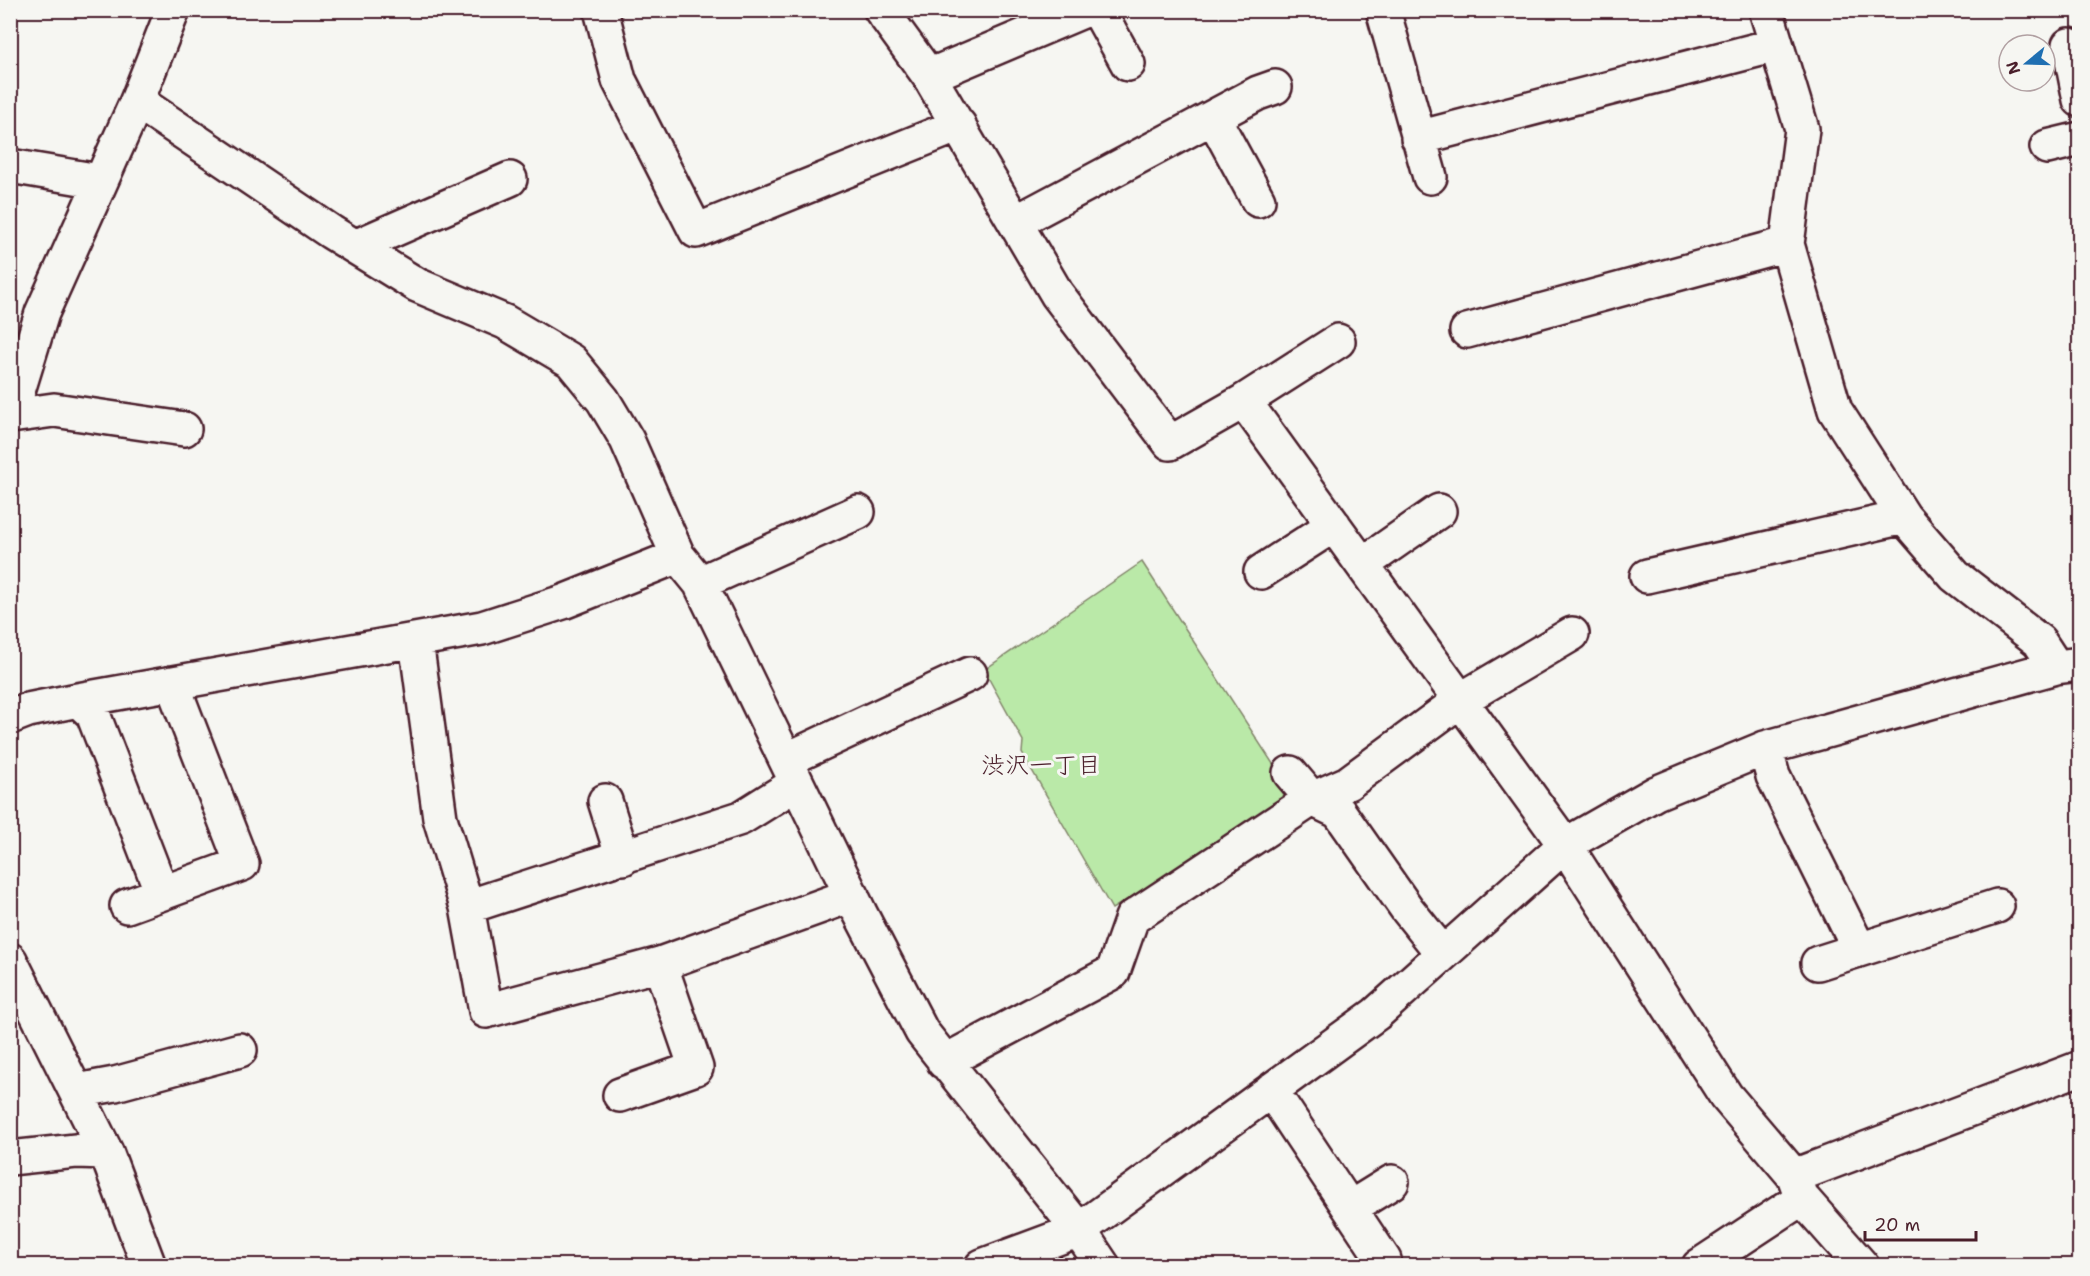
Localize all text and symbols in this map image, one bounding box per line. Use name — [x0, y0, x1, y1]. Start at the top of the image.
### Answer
north arrow — [1997, 33, 2057, 93]
text: N — [2001, 58, 2025, 77]
district label: 渋沢一丁目 — [981, 749, 1101, 781]
scale bar — [1865, 1204, 1976, 1242]
text: 20 m — [1874, 1213, 1920, 1237]

